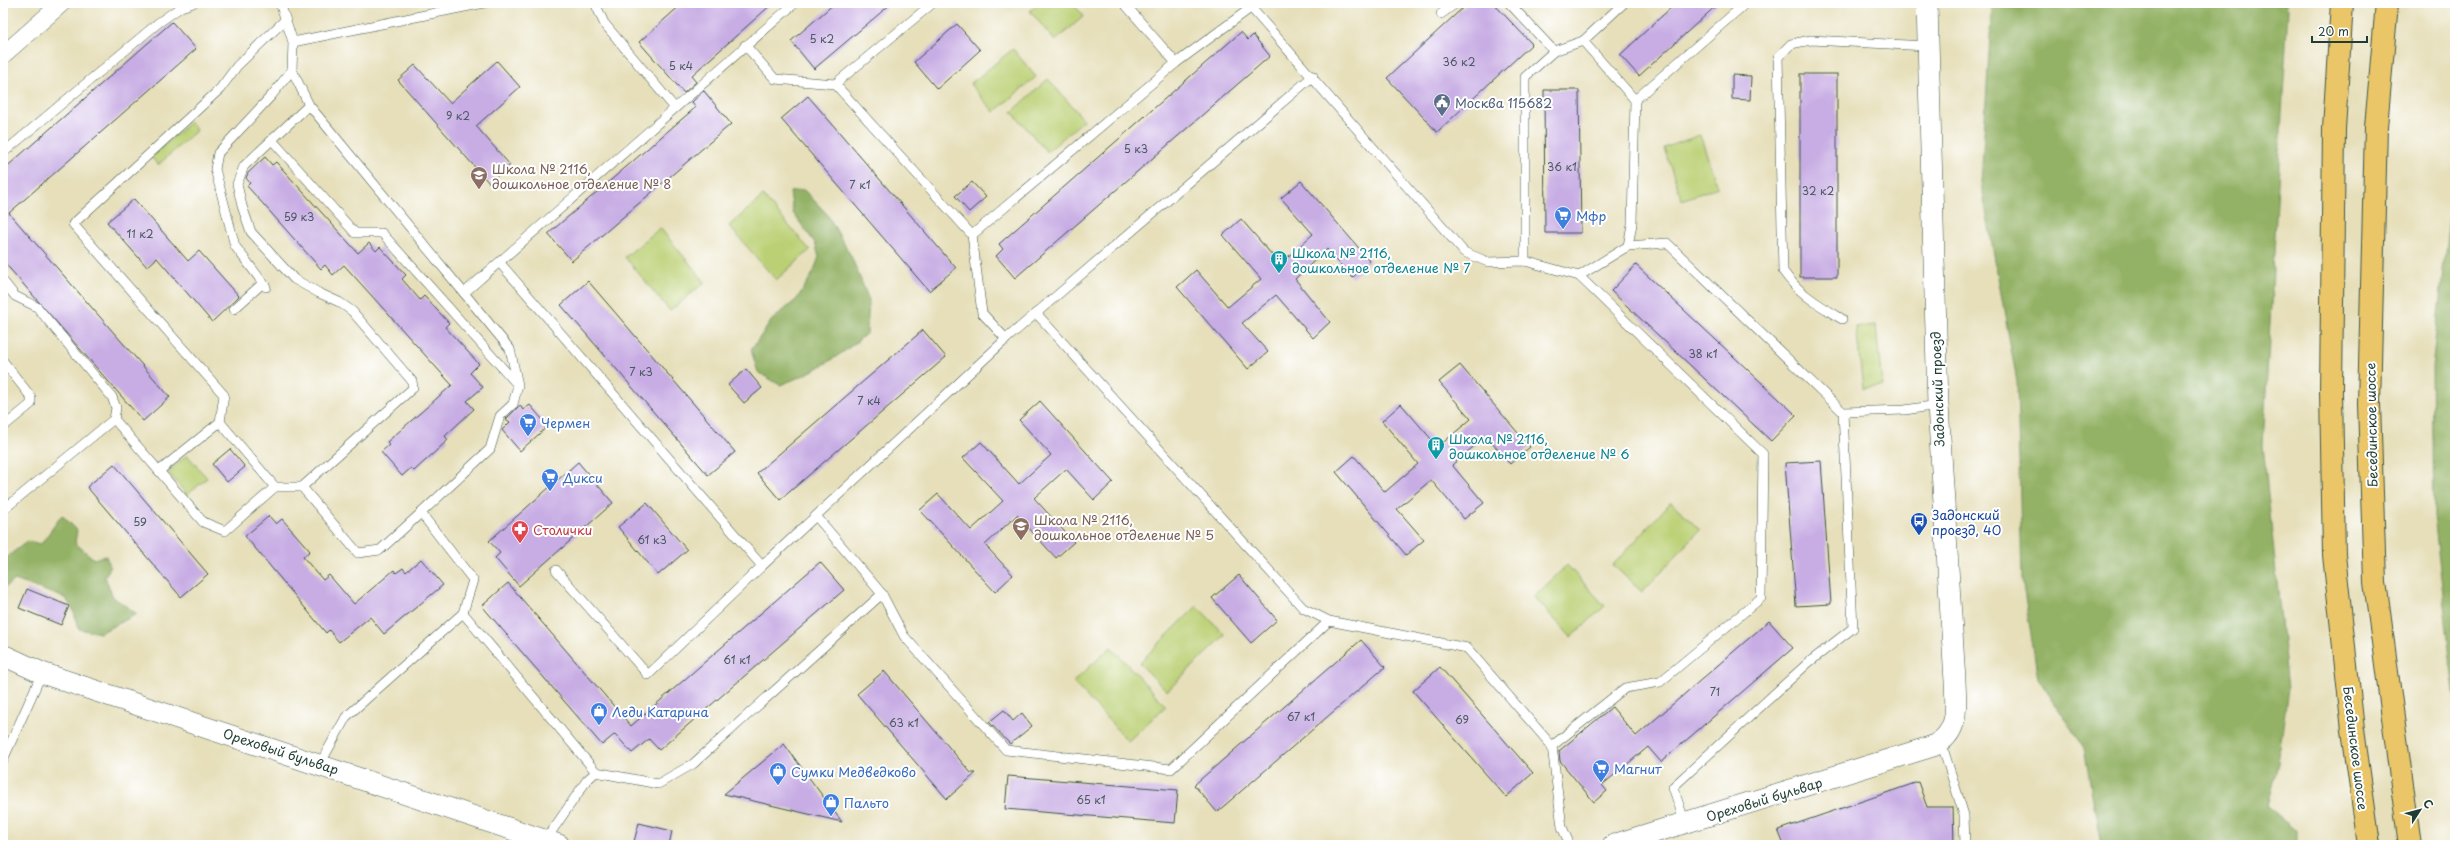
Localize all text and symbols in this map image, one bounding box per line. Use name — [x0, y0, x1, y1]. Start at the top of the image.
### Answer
scale bar — [2312, 18, 2367, 44]
text: 20 m — [2318, 22, 2349, 40]
house number: 5 к2 — [810, 30, 835, 47]
house number: 36 к2 — [1443, 53, 1476, 70]
house number: 5 к4 — [669, 57, 693, 74]
public building icon: Москва 115682 — [1432, 92, 1452, 117]
place label: Москва 115682 — [1455, 93, 1552, 112]
house number: 9 к2 — [446, 107, 470, 124]
house number: 5 к3 — [1124, 140, 1148, 157]
house number: 36 к1 — [1547, 158, 1577, 175]
place label: Школа № 2116, дошкольное отделение № 8 — [492, 159, 671, 193]
school or university icon: Школа № 2116, дошкольное отделение № 8 — [469, 165, 489, 190]
house number: 7 к1 — [849, 176, 871, 193]
house number: 32 к2 — [1802, 182, 1835, 199]
supermarket icon: Мфр — [1553, 205, 1573, 230]
place label: Мфр — [1576, 206, 1607, 225]
house number: 59 к3 — [284, 208, 314, 225]
house number: 11 к2 — [126, 225, 154, 242]
place label: Школа № 2116, дошкольное отделение № 7 — [1292, 243, 1471, 277]
building icon: Школа № 2116, дошкольное отделение № 7 — [1269, 249, 1289, 274]
street label: Задонский проезд — [1925, 331, 1949, 447]
house number: 38 к1 — [1688, 345, 1718, 362]
street label: Бесединское шоссе — [2360, 362, 2382, 488]
house number: 7 к3 — [629, 363, 653, 380]
house number: 7 к4 — [857, 392, 881, 409]
supermarket icon: Чермен — [518, 412, 538, 437]
place label: Чермен — [541, 413, 590, 432]
place label: Школа № 2116, дошкольное отделение № 6 — [1449, 429, 1629, 463]
building icon: Школа № 2116, дошкольное отделение № 6 — [1426, 435, 1446, 460]
supermarket icon: Дикси — [540, 467, 560, 492]
place label: Дикси — [562, 468, 603, 487]
place label: Задонский проезд, 40 — [1932, 505, 2001, 539]
place label: Школа № 2116, дошкольное отделение № 5 — [1034, 510, 1214, 544]
bus stop icon: Задонский проезд, 40 — [1909, 511, 1929, 536]
house number: 59 — [133, 513, 147, 530]
school or university icon: Школа № 2116, дошкольное отделение № 5 — [1011, 516, 1031, 541]
pharmacy icon: Столички — [510, 519, 530, 544]
place label: Столички — [533, 520, 592, 539]
house number: 61 к3 — [637, 531, 667, 548]
house number: 61 к1 — [723, 651, 751, 668]
house number: 71 — [1710, 683, 1720, 700]
street label: Бесединское шоссе — [2339, 685, 2373, 811]
shop icon: Леди Катарина — [589, 701, 609, 726]
place label: Леди Катарина — [612, 702, 710, 721]
house number: 67 к1 — [1287, 708, 1315, 725]
house number: 69 — [1455, 711, 1469, 728]
house number: 63 к1 — [889, 714, 919, 731]
street label: Ореховый бульвар — [221, 723, 341, 779]
supermarket icon: Магнит — [1591, 758, 1611, 783]
place label: Магнит — [1614, 759, 1662, 778]
shop icon: Сумки Медведково — [768, 761, 788, 786]
place label: Сумки Медведково — [791, 762, 916, 781]
street label: Ореховый бульвар — [1704, 772, 1824, 826]
north arrow — [2400, 790, 2440, 830]
house number: 65 к1 — [1076, 791, 1106, 808]
shop icon: Пальто — [821, 792, 841, 817]
place label: Пальто — [844, 793, 889, 812]
text: С — [2419, 795, 2438, 812]

